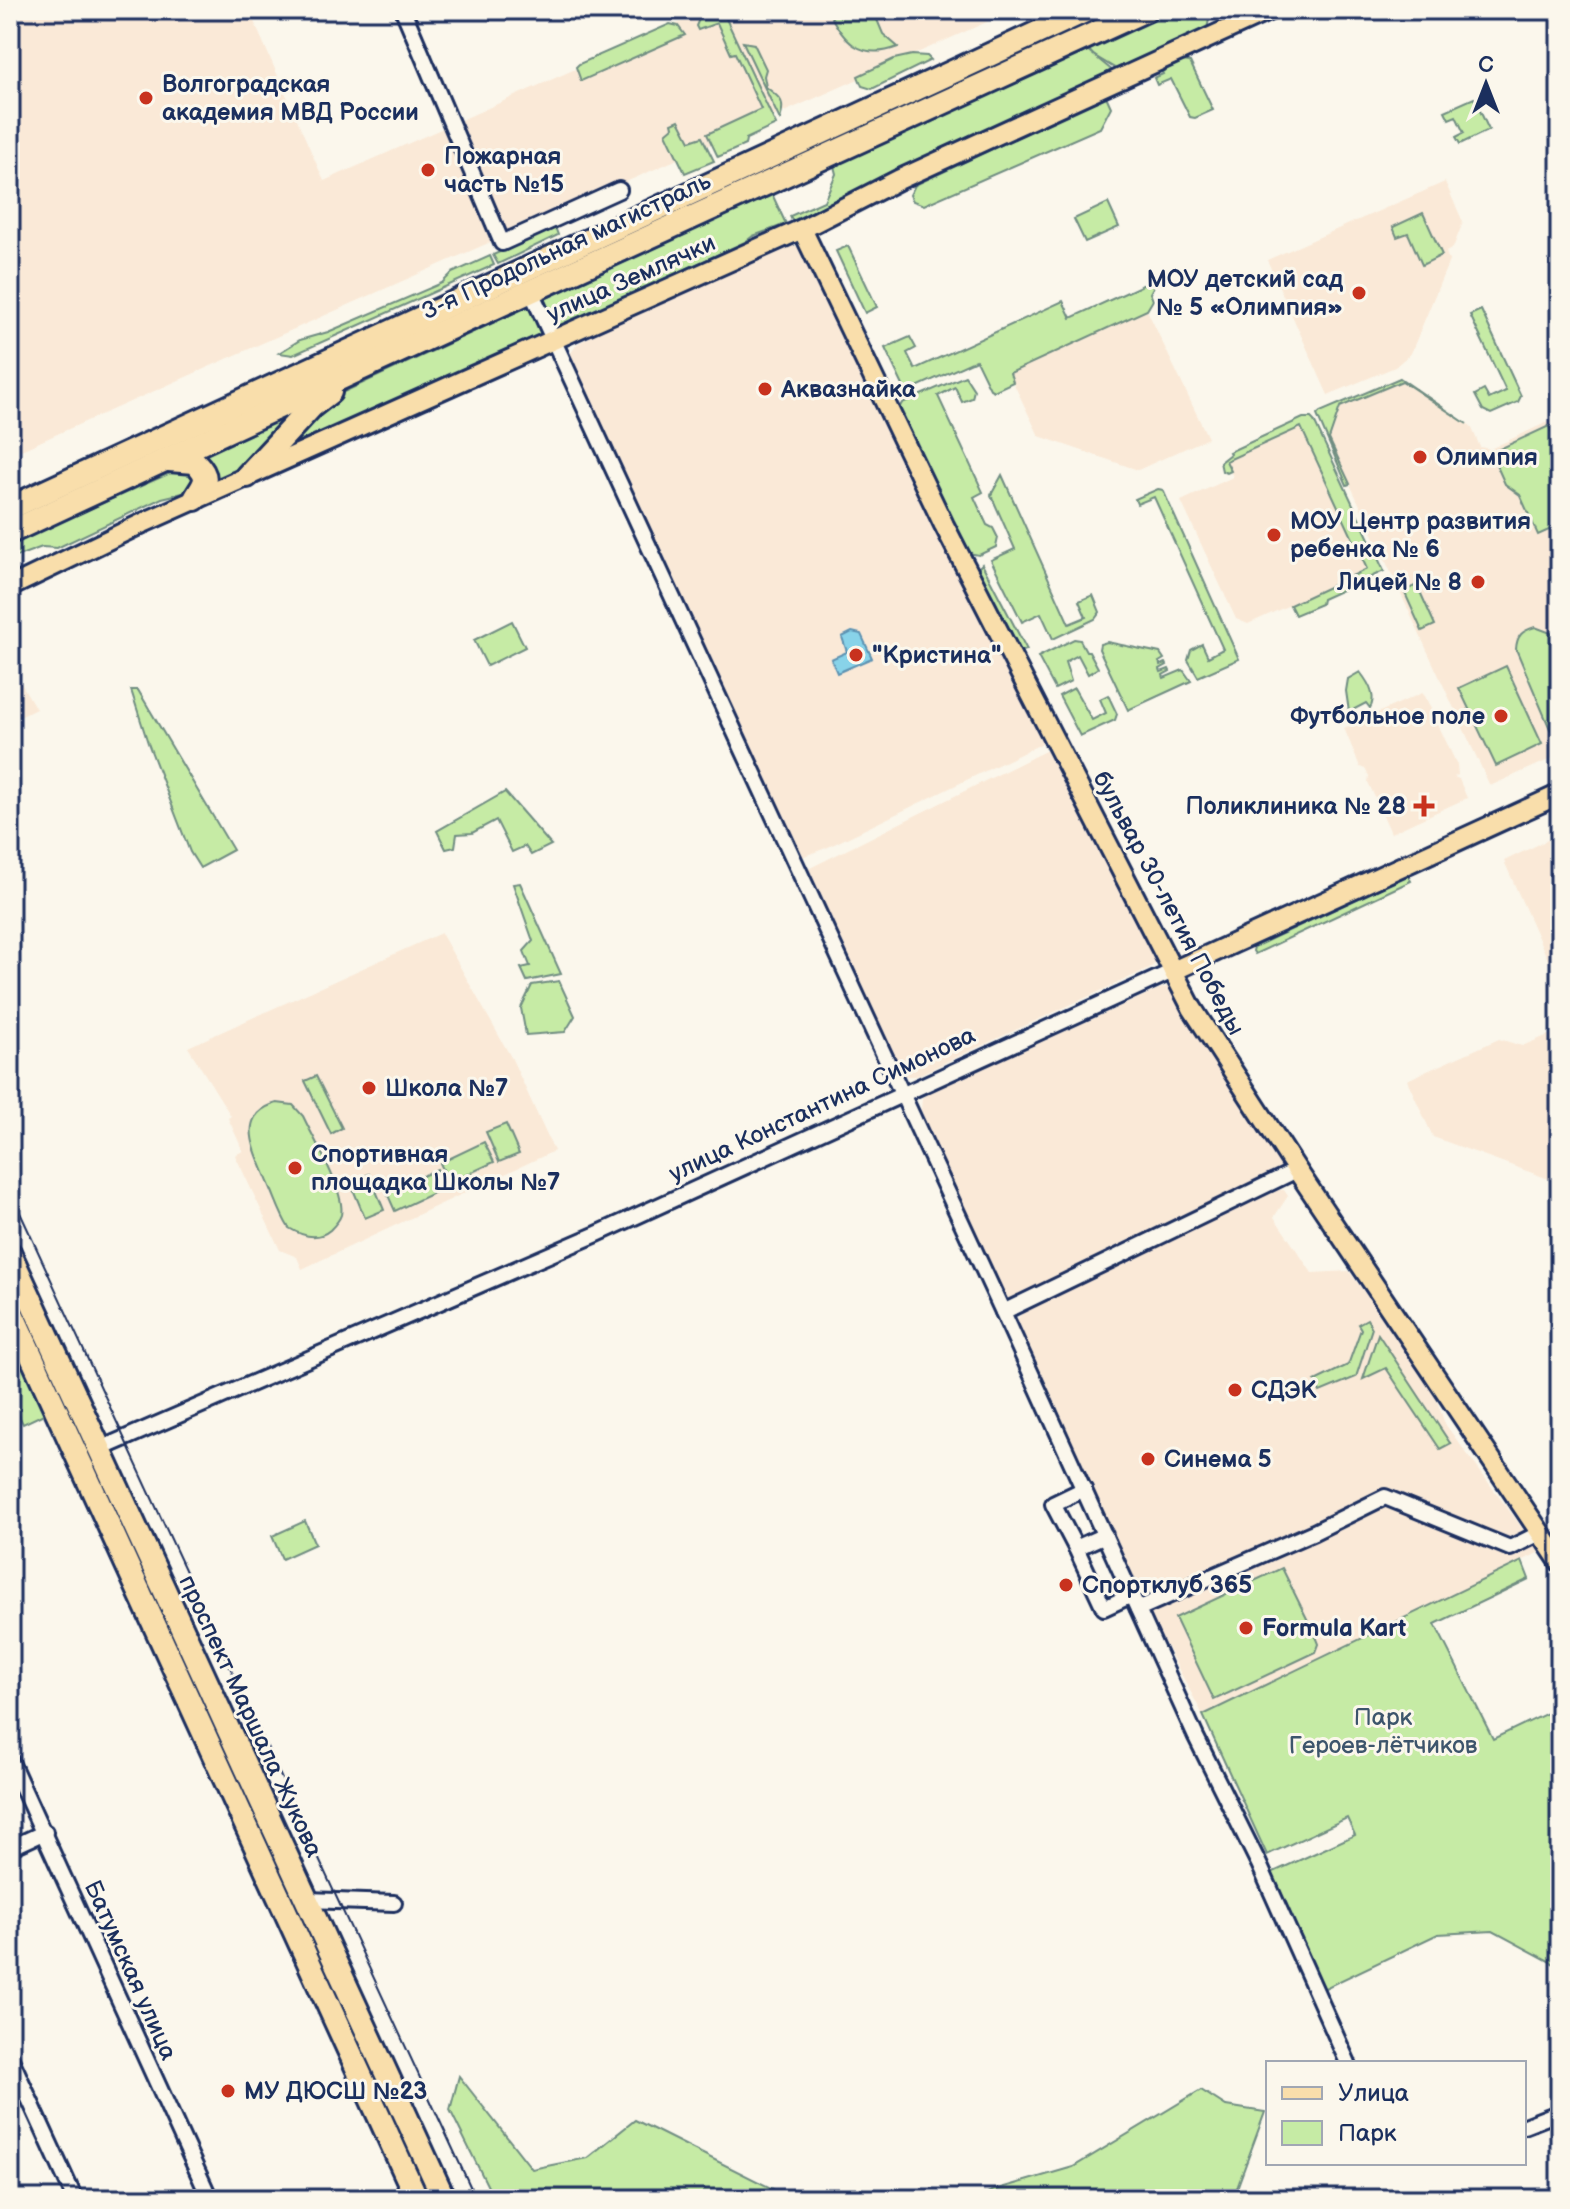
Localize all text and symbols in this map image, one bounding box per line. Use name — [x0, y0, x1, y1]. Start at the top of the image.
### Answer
north arrow — [1446, 44, 1526, 124]
text: С — [1478, 52, 1494, 79]
place label: Волгоградская академия МВД России — [162, 70, 419, 127]
marker: Волгоградская академия МВД России — [137, 89, 155, 107]
place label: Пожарная часть №15 — [444, 142, 564, 199]
marker: Пожарная часть №15 — [419, 161, 437, 179]
street label: 3-я Продольная магистраль — [417, 167, 715, 326]
street label: улица Землячки — [542, 228, 720, 329]
place label: МОУ детский сад № 5 «Олимпия» — [1147, 265, 1344, 322]
marker: МОУ детский сад № 5 «Олимпия» — [1350, 284, 1368, 302]
place label: Аквазнайка — [780, 375, 917, 404]
marker: Аквазнайка — [756, 380, 774, 398]
place label: Олимпия — [1436, 443, 1538, 472]
marker: Олимпия — [1411, 448, 1429, 466]
place label: МОУ Центр развития ребенка № 6 — [1290, 507, 1531, 564]
marker: МОУ Центр развития ребенка № 6 — [1265, 526, 1283, 544]
place label: Лицей № 8 — [1336, 568, 1462, 597]
marker: Лицей № 8 — [1469, 573, 1487, 591]
place label: "Кристина" — [872, 641, 1002, 670]
marker: "Кристина" — [847, 646, 865, 664]
place label: Футбольное поле — [1290, 702, 1485, 731]
marker: Футбольное поле — [1492, 707, 1510, 725]
street label: бульвар 30-летия Победы — [1087, 766, 1250, 1040]
place label: Поликлиника № 28 — [1185, 792, 1406, 821]
marker: Поликлиника № 28 — [1413, 795, 1435, 817]
street label: улица Константина Симонова — [665, 1021, 980, 1188]
place label: Школа №7 — [385, 1074, 508, 1103]
marker: Школа №7 — [360, 1079, 378, 1097]
place label: Спортивная площадка Школы №7 — [311, 1140, 560, 1197]
marker: Спортивная площадка Школы №7 — [286, 1159, 304, 1177]
place label: СДЭК — [1251, 1376, 1318, 1405]
marker: СДЭК — [1226, 1381, 1244, 1399]
place label: Синема 5 — [1164, 1445, 1272, 1474]
marker: Синема 5 — [1139, 1450, 1157, 1468]
street label: проспект Маршала Жукова — [172, 1571, 329, 1862]
place label: Спортклуб 365 — [1082, 1571, 1252, 1600]
marker: Спортклуб 365 — [1057, 1576, 1075, 1594]
place label: Formula Kart — [1262, 1614, 1406, 1643]
marker: Formula Kart — [1237, 1619, 1255, 1637]
park label: Парк Героев-лётчиков — [1289, 1703, 1478, 1760]
street label: Батумская улица — [78, 1876, 183, 2064]
legend — [1266, 2061, 1526, 2165]
place label: МУ ДЮСШ №23 — [244, 2077, 427, 2106]
text: Улица — [1338, 2079, 1409, 2108]
marker: МУ ДЮСШ №23 — [219, 2082, 237, 2100]
text: Парк — [1338, 2119, 1397, 2148]

